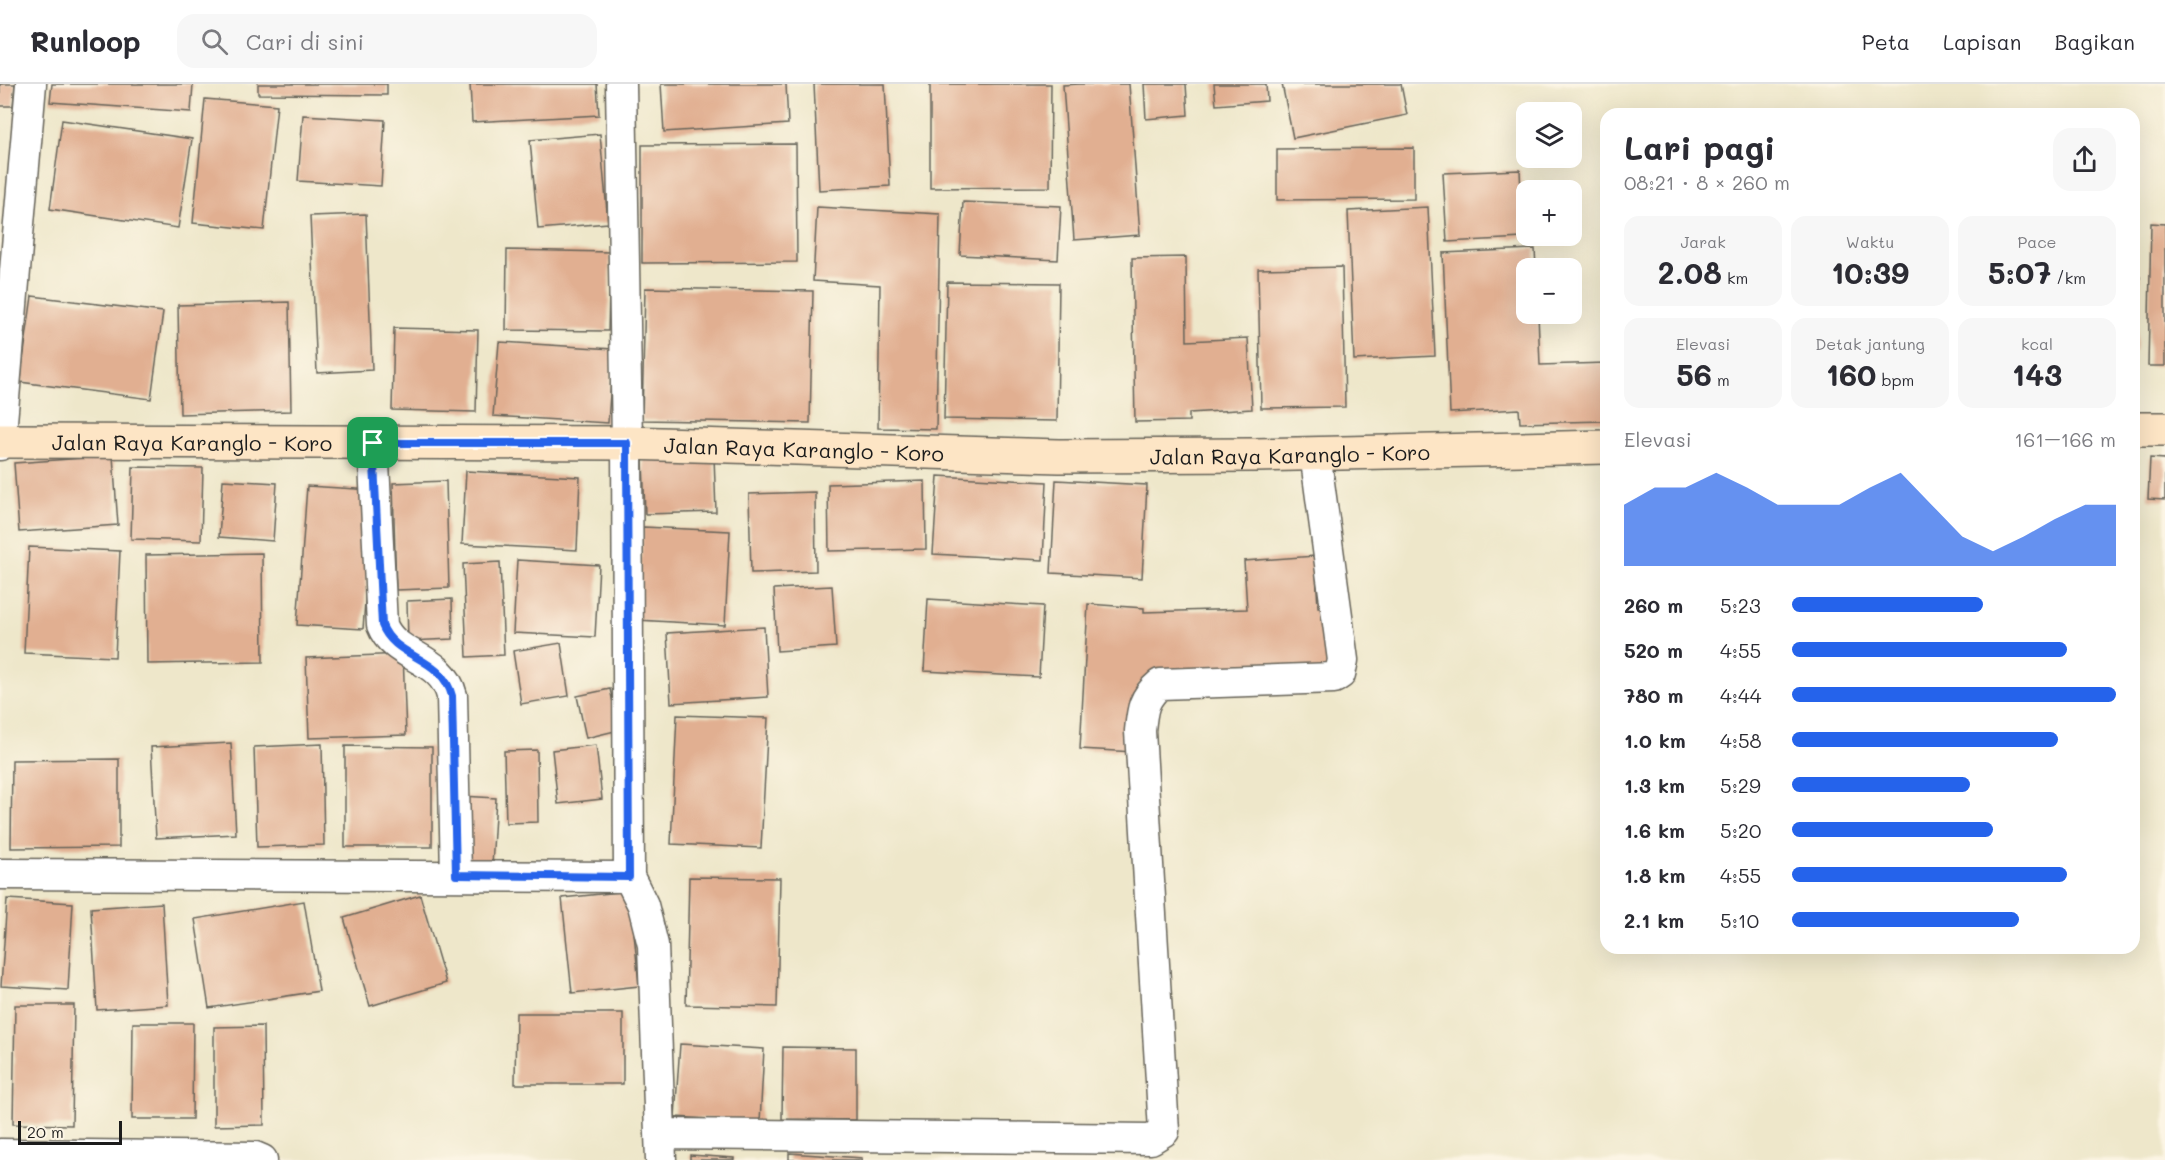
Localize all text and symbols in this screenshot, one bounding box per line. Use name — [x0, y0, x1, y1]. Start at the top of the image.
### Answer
search box — [177, 14, 597, 68]
text: Runloop — [30, 23, 141, 59]
icon: search — [198, 25, 231, 58]
text: Cari di sini — [246, 27, 364, 56]
text: Peta — [1862, 28, 1910, 55]
text: Lapisan — [1943, 28, 2021, 55]
text: Bagikan — [2054, 28, 2135, 55]
map controls — [1516, 102, 1582, 324]
button: layers — [1516, 102, 1582, 168]
text: Lari pagi — [1624, 125, 1776, 168]
button: share — [2053, 128, 2116, 191]
text: 08:21 · 8 × 260 m — [1624, 169, 1790, 195]
button: + — [1516, 180, 1582, 246]
text: Jarak — [1680, 231, 1726, 252]
text: Waktu — [1846, 231, 1894, 252]
text: Pace — [2017, 231, 2057, 252]
text: 2.08 — [1658, 252, 1722, 292]
text: 10:39 — [1831, 252, 1909, 292]
text: 5:07 — [1988, 252, 2051, 292]
button: − — [1516, 258, 1582, 324]
text: km — [1722, 267, 1748, 288]
text: /km — [2051, 267, 2086, 288]
text: Elevasi — [1676, 333, 1730, 354]
text: Detak jantung — [1815, 333, 1925, 354]
text: kcal — [2021, 333, 2053, 354]
text: 56 — [1676, 354, 1712, 394]
text: 160 — [1826, 354, 1876, 394]
text: 143 — [2012, 354, 2062, 394]
text: m — [1712, 369, 1730, 390]
text: bpm — [1876, 369, 1914, 390]
pin — [347, 417, 398, 468]
icon: arrive — [356, 426, 389, 459]
text: Elevasi — [1624, 426, 1692, 452]
text: 161–166 m — [2014, 426, 2116, 452]
street label: Jalan Raya Karanglo - Koro — [52, 428, 332, 456]
street label: Jalan Raya Karanglo - Koro — [663, 431, 944, 466]
street label: Jalan Raya Karanglo - Koro — [1150, 438, 1430, 469]
text: 260 m — [1624, 592, 1683, 618]
text: 5:23 — [1720, 592, 1761, 618]
text: 520 m — [1624, 637, 1683, 663]
text: 4:55 — [1720, 637, 1761, 663]
text: 780 m — [1624, 682, 1683, 708]
text: 4:44 — [1720, 682, 1761, 708]
text: 1.0 km — [1624, 727, 1686, 753]
text: 4:58 — [1720, 727, 1762, 753]
text: 1.3 km — [1624, 772, 1685, 798]
text: 5:29 — [1720, 772, 1761, 798]
text: 1.6 km — [1624, 817, 1685, 843]
text: 5:20 — [1720, 817, 1761, 843]
text: 1.8 km — [1624, 862, 1685, 888]
text: 4:55 — [1720, 862, 1761, 888]
text: 2.1 km — [1624, 907, 1684, 933]
text: 5:10 — [1720, 907, 1759, 933]
scale bar — [18, 1118, 122, 1146]
text: 20 m — [27, 1121, 64, 1142]

